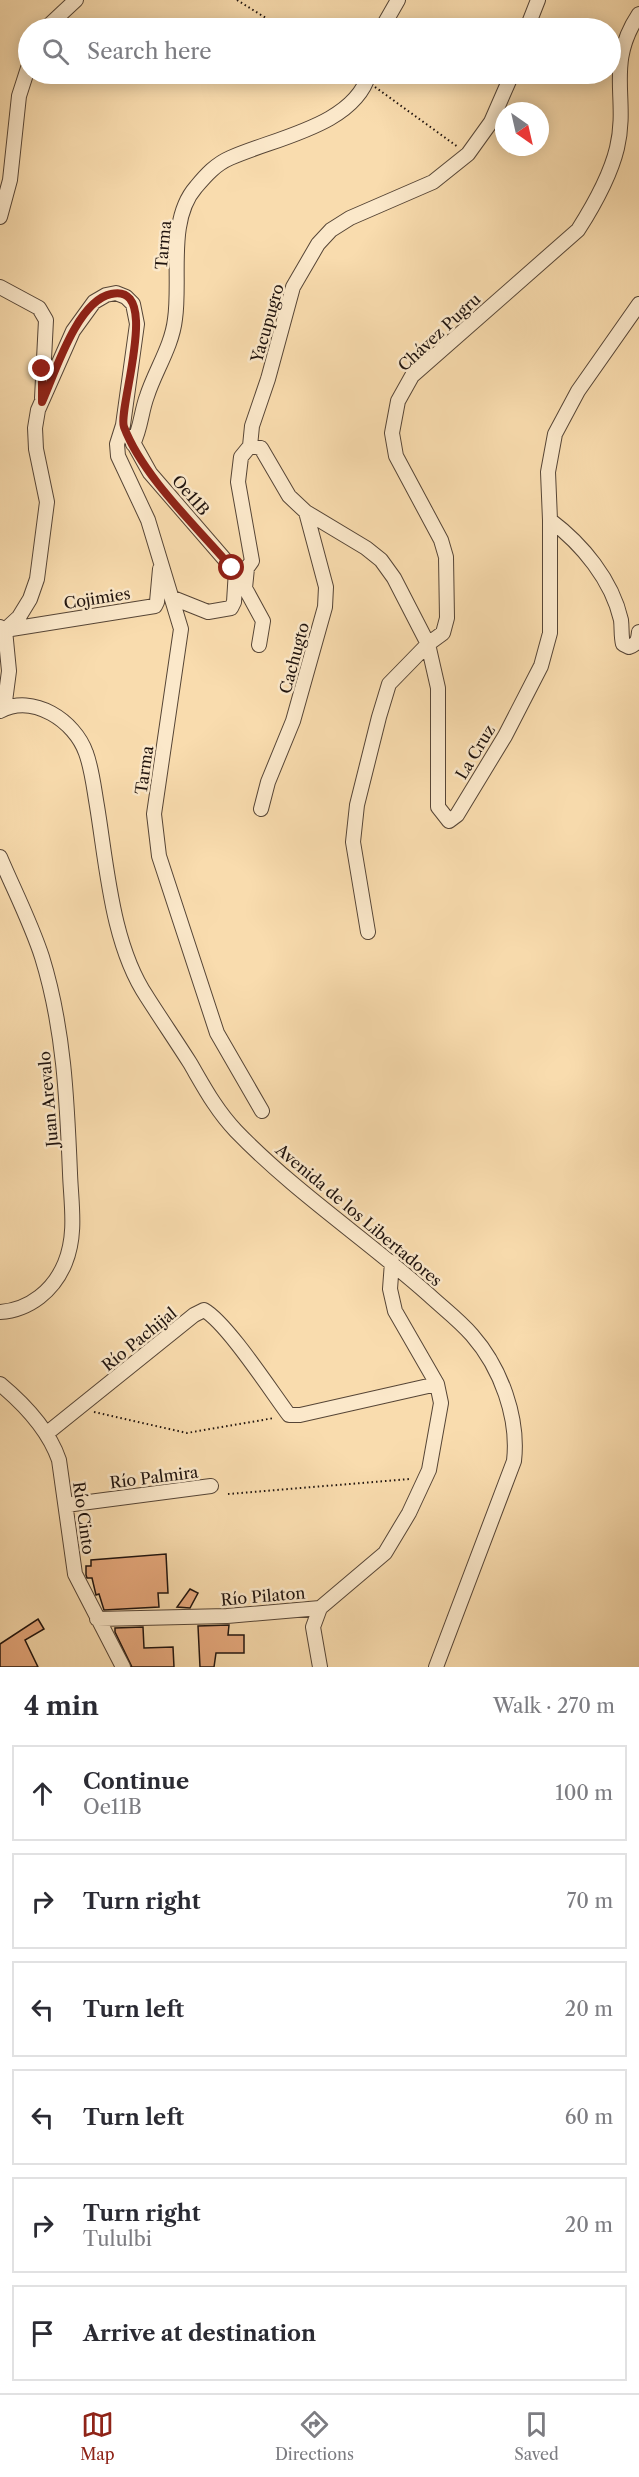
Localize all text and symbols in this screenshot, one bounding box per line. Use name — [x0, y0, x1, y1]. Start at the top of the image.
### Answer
search box — [18, 18, 621, 84]
icon: search — [39, 35, 72, 68]
text: Search here — [87, 38, 212, 65]
north arrow — [495, 102, 549, 156]
street label: Tarma — [151, 219, 175, 270]
street label: Yacupugro — [246, 281, 288, 366]
street label: Chávez Pugru — [394, 289, 485, 375]
route end — [28, 355, 54, 381]
street label: Oe11B — [168, 471, 214, 519]
route start — [218, 554, 244, 580]
street label: Cojimies — [62, 583, 132, 613]
street label: Cachugto — [275, 620, 313, 696]
street label: La Cruz — [451, 721, 499, 783]
street label: Tarma — [131, 744, 157, 796]
street label: Juan Arevalo — [34, 1050, 62, 1151]
street label: Avenida de los Libertadores — [271, 1139, 446, 1290]
street label: Río Pachijal — [98, 1303, 181, 1375]
street label: Río Palmira — [109, 1462, 200, 1492]
street label: Río Cinto — [69, 1480, 99, 1556]
street label: Río Pilaton — [220, 1582, 306, 1610]
text: 4 min — [24, 1690, 99, 1722]
text: Walk · 270 m — [493, 1694, 615, 1718]
text: Continue — [83, 1768, 189, 1795]
icon: ahead — [26, 1777, 59, 1810]
text: 100 m — [555, 1781, 613, 1805]
text: Oe11B — [83, 1795, 142, 1819]
icon: right — [26, 1885, 59, 1918]
text: Turn right — [83, 1888, 201, 1915]
text: 70 m — [567, 1889, 613, 1913]
icon: left — [26, 1993, 59, 2026]
text: Turn left — [83, 1996, 184, 2023]
text: 20 m — [565, 1997, 613, 2021]
icon: left — [26, 2101, 59, 2134]
text: Turn left — [83, 2104, 184, 2131]
text: 60 m — [565, 2105, 613, 2129]
text: Turn right — [83, 2200, 201, 2227]
icon: right — [26, 2209, 59, 2242]
text: 20 m — [565, 2213, 613, 2237]
text: Tululbi — [83, 2227, 152, 2251]
icon: arrive — [26, 2317, 59, 2350]
text: Arrive at destination — [83, 2320, 316, 2347]
tab: Map — [80, 2408, 115, 2464]
tab: Directions — [275, 2408, 354, 2464]
tab: Saved — [514, 2408, 559, 2464]

